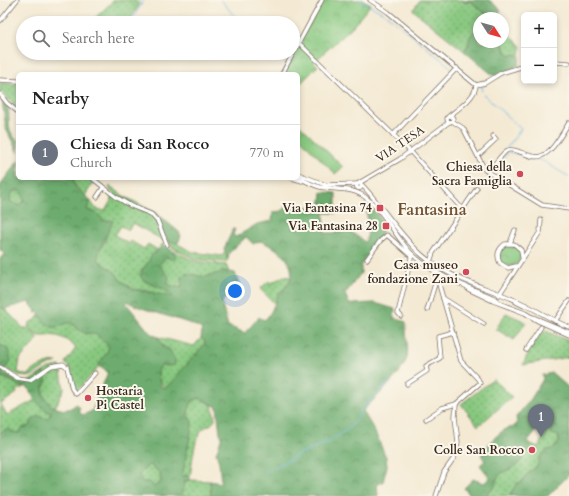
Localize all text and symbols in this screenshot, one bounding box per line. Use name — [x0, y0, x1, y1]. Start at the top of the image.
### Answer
north arrow — [473, 12, 509, 48]
map controls — [521, 12, 557, 84]
button: + — [521, 12, 557, 48]
search box — [16, 16, 300, 60]
icon: search — [30, 27, 52, 49]
text: Search here — [62, 28, 135, 48]
button: − — [521, 48, 557, 84]
text: Nearby — [32, 87, 89, 110]
street label: VIA TESA — [373, 122, 428, 166]
text: Chiesa di San Rocco — [70, 134, 209, 154]
text: 1 — [42, 144, 48, 162]
text: 770 m — [250, 144, 284, 162]
text: Church — [70, 154, 112, 172]
place label: Chiesa della Sacra Famiglia — [432, 159, 512, 189]
marker: Chiesa della Sacra Famiglia — [515, 169, 525, 179]
district label: Fantasina — [397, 199, 467, 221]
place label: Via Fantasina 74 — [282, 200, 372, 216]
marker: Via Fantasina 74 — [375, 203, 385, 213]
place label: Via Fantasina 28 — [288, 218, 378, 234]
marker: Via Fantasina 28 — [381, 221, 391, 231]
place label: Casa museo fondazione Zani — [367, 257, 458, 287]
marker: Casa museo fondazione Zani — [461, 267, 471, 277]
your location — [225, 281, 245, 301]
place label: Hostaria Pi Castel — [96, 383, 145, 413]
marker: Hostaria Pi Castel — [83, 393, 93, 403]
pin: 1 — [528, 404, 554, 437]
place label: Colle San Rocco — [434, 442, 524, 458]
marker: Colle San Rocco — [527, 445, 537, 455]

